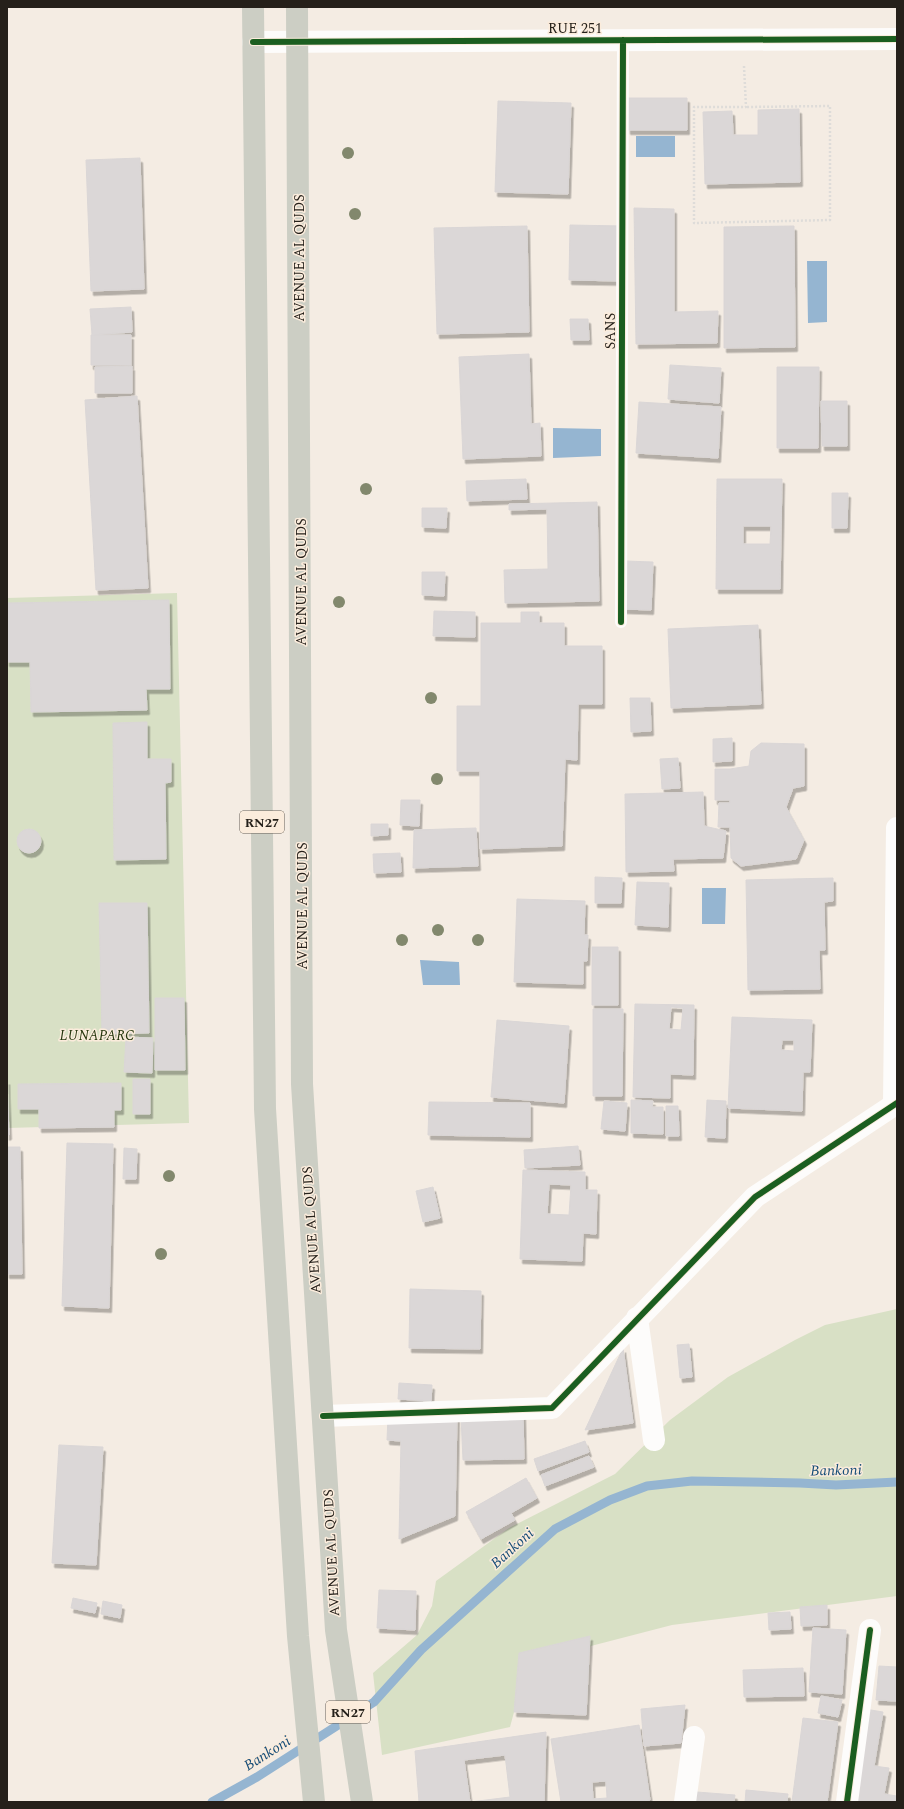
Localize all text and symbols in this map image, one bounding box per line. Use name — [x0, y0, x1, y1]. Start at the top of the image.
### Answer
street label: RUE 251 — [548, 18, 602, 39]
street label: AVENUE AL QUDS — [289, 194, 310, 322]
street label: SANS — [600, 313, 621, 349]
street label: AVENUE AL QUDS — [291, 518, 312, 646]
road number: RN27 — [240, 811, 284, 833]
street label: AVENUE AL QUDS — [292, 842, 313, 970]
park label: LUNAPARC — [60, 1025, 134, 1046]
street label: AVENUE AL QUDS — [297, 1166, 326, 1294]
water label: Bankoni — [810, 1459, 862, 1482]
street label: AVENUE AL QUDS — [318, 1489, 345, 1617]
water label: Bankoni — [485, 1522, 539, 1574]
road number: RN27 — [326, 1701, 370, 1723]
water label: Bankoni — [239, 1730, 295, 1777]

